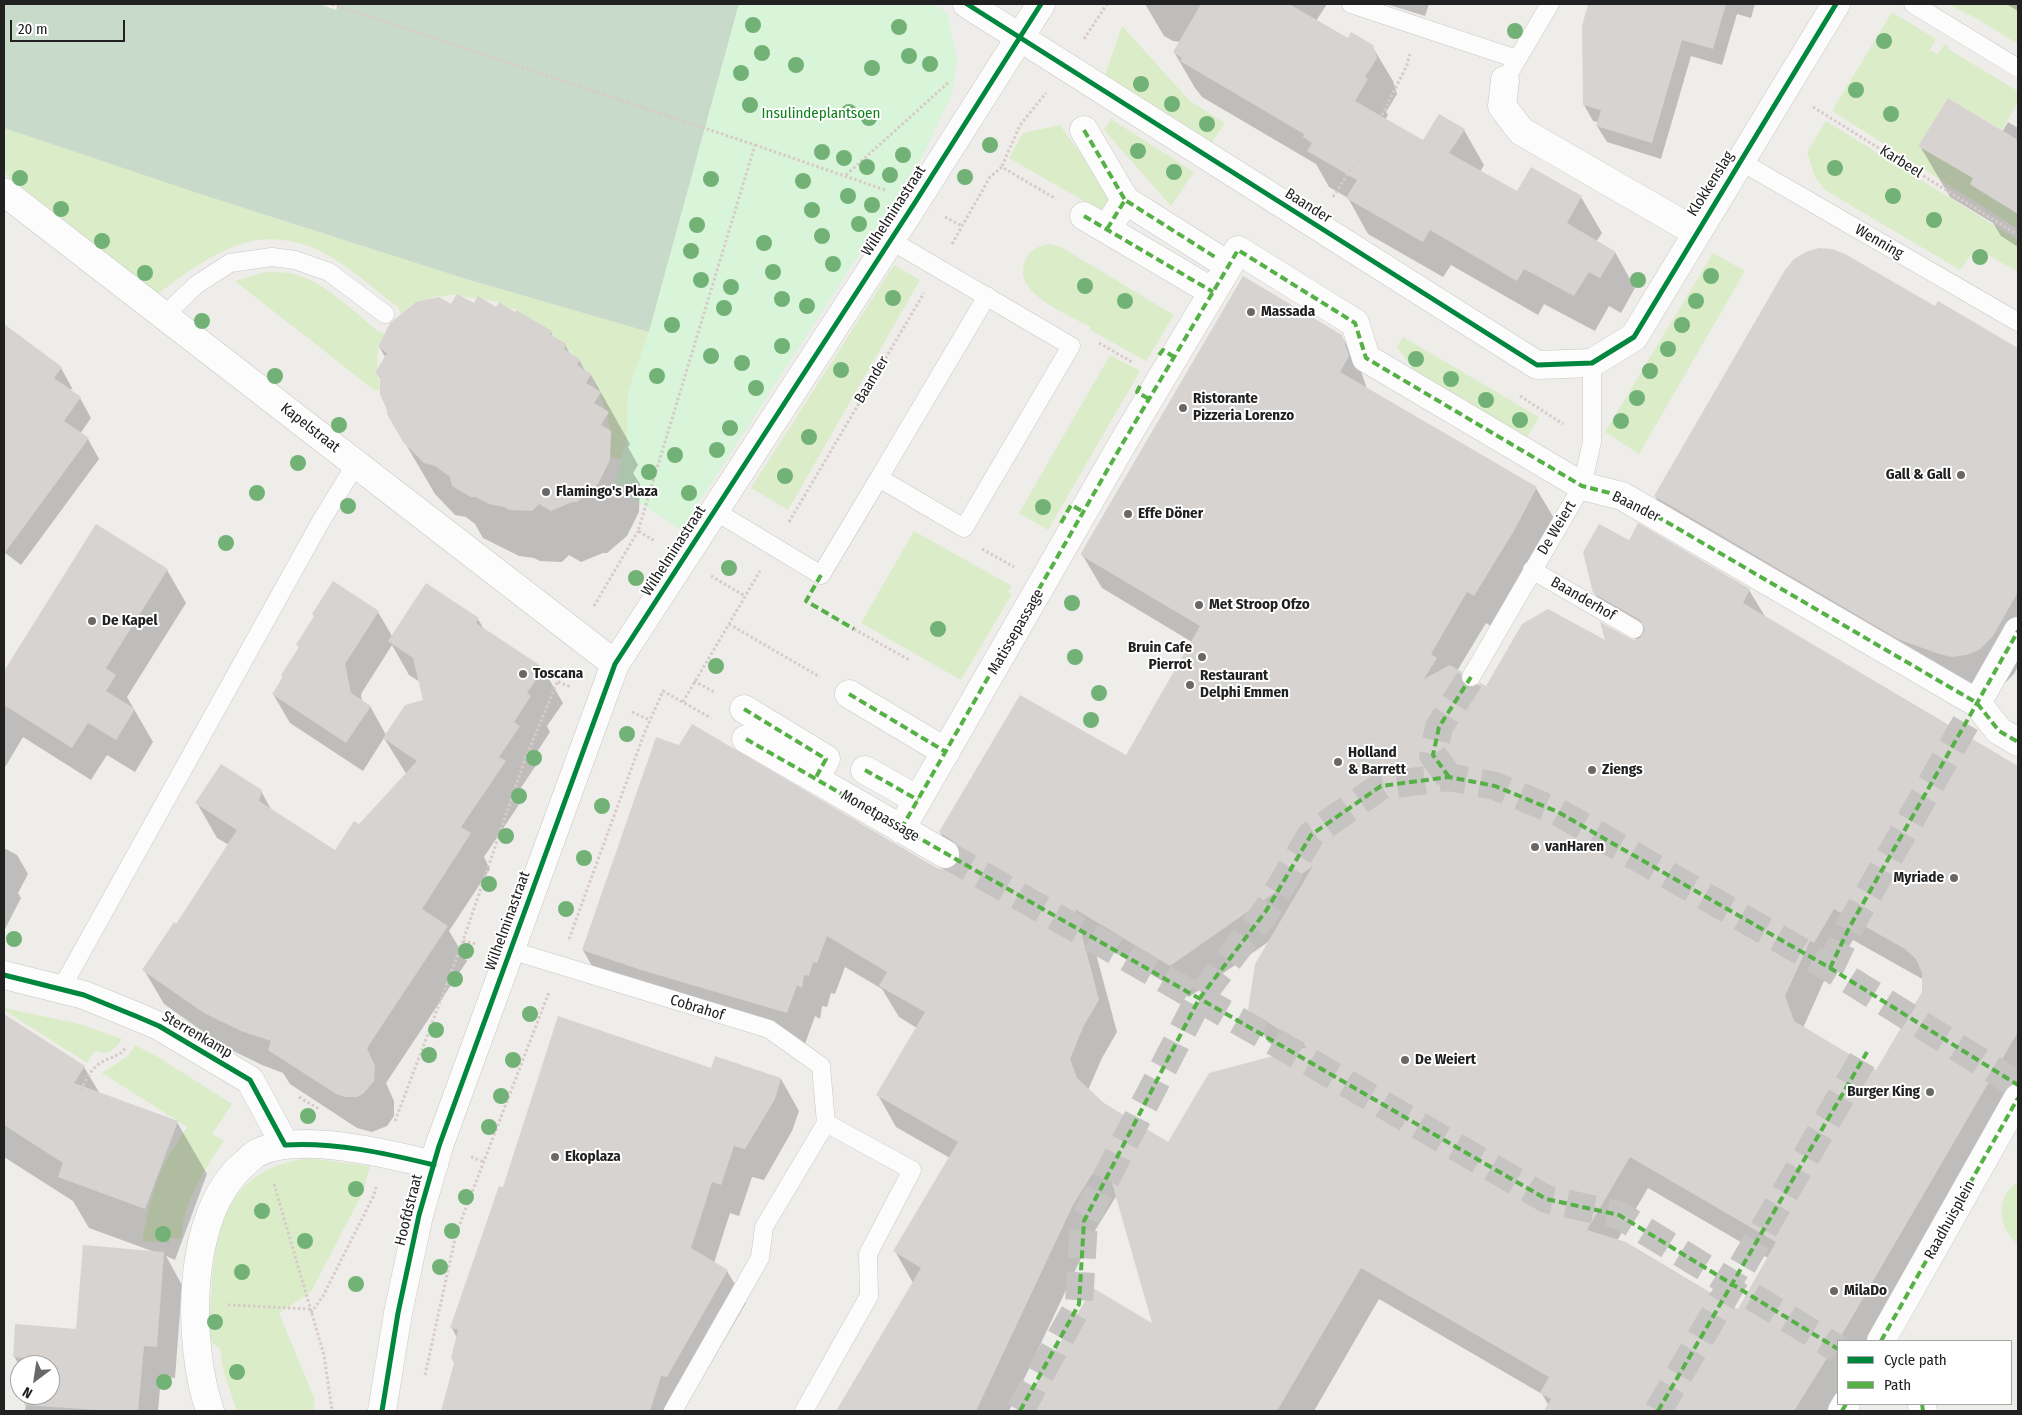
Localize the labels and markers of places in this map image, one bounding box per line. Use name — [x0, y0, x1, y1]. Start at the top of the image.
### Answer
place label: Massada — [1261, 303, 1315, 321]
marker: Massada — [1245, 306, 1257, 318]
place label: Ristorante Pizzeria Lorenzo — [1193, 390, 1294, 425]
marker: Ristorante Pizzeria Lorenzo — [1177, 402, 1189, 414]
place label: Gall & Gall — [1886, 466, 1951, 484]
marker: Gall & Gall — [1955, 469, 1967, 481]
place label: Flamingo's Plaza — [556, 483, 658, 501]
marker: Flamingo's Plaza — [540, 486, 552, 498]
place label: Effe Döner — [1138, 505, 1203, 523]
marker: Effe Döner — [1122, 508, 1134, 520]
place label: Met Stroop Ofzo — [1209, 596, 1310, 614]
marker: Met Stroop Ofzo — [1193, 599, 1205, 611]
place label: De Kapel — [102, 612, 158, 630]
marker: De Kapel — [86, 615, 98, 627]
place label: Bruin Cafe Pierrot — [1128, 639, 1192, 674]
marker: Bruin Cafe Pierrot — [1196, 651, 1208, 663]
place label: Toscana — [533, 665, 583, 683]
place label: Restaurant Delphi Emmen — [1200, 667, 1289, 702]
marker: Toscana — [517, 668, 529, 680]
marker: Restaurant Delphi Emmen — [1184, 679, 1196, 691]
place label: Holland & Barrett — [1348, 744, 1406, 779]
marker: Holland & Barrett — [1332, 756, 1344, 768]
place label: Ziengs — [1602, 761, 1643, 779]
marker: Ziengs — [1586, 764, 1598, 776]
place label: vanHaren — [1545, 838, 1604, 856]
marker: vanHaren — [1529, 841, 1541, 853]
place label: Myriade — [1893, 869, 1944, 887]
marker: Myriade — [1948, 872, 1960, 884]
place label: De Weiert — [1415, 1051, 1476, 1069]
marker: De Weiert — [1399, 1054, 1411, 1066]
place label: Burger King — [1847, 1083, 1920, 1101]
marker: Burger King — [1924, 1086, 1936, 1098]
place label: Ekoplaza — [565, 1148, 621, 1166]
marker: Ekoplaza — [549, 1151, 561, 1163]
place label: MilaDo — [1844, 1282, 1887, 1300]
marker: MilaDo — [1828, 1285, 1840, 1297]

